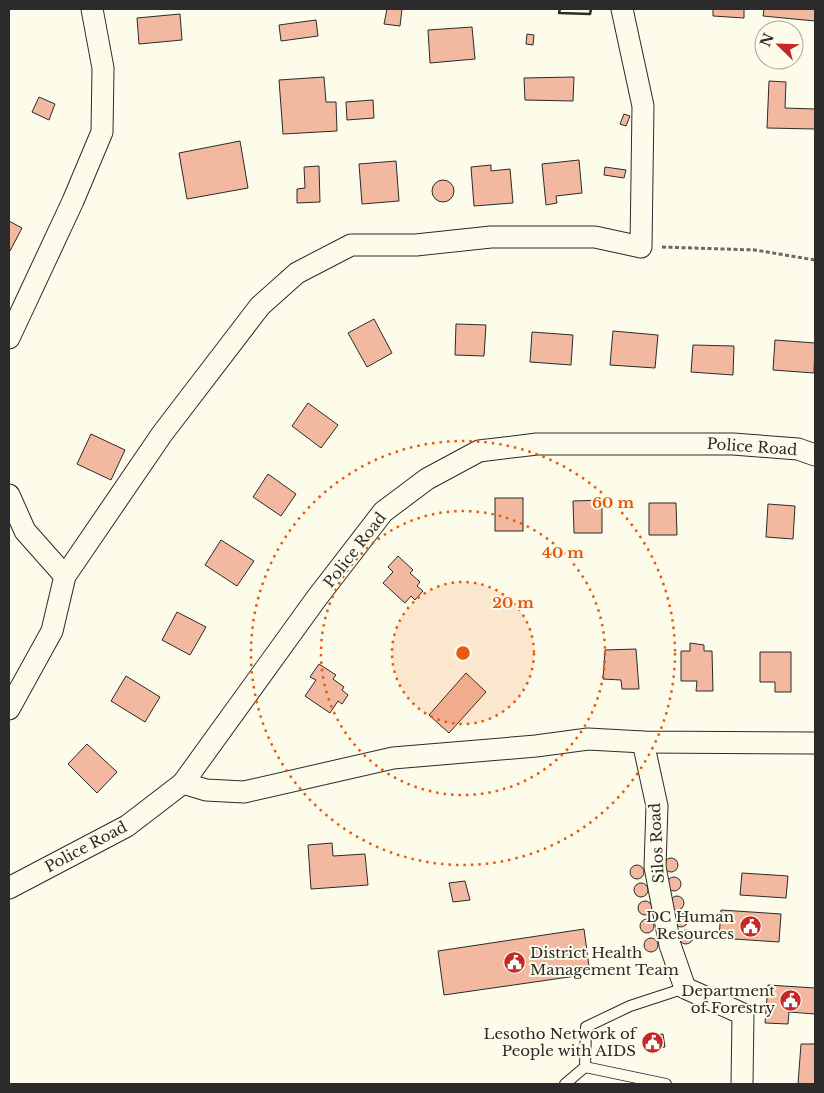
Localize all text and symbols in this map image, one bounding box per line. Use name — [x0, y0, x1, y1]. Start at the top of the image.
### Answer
north arrow — [754, 20, 804, 70]
text: N — [756, 30, 778, 49]
street label: Police Road — [706, 434, 798, 459]
text: 60 m — [592, 493, 634, 512]
street label: Police Road — [319, 508, 390, 591]
text: 40 m — [542, 543, 584, 562]
text: 20 m — [492, 593, 534, 612]
centre of rings — [454, 644, 472, 662]
street label: Silos Road — [645, 802, 668, 884]
street label: Police Road — [41, 817, 130, 876]
place label: DC Human Resources — [646, 907, 734, 943]
public building icon: DC Human Resources — [738, 914, 762, 938]
place label: District Health Management Team — [530, 943, 679, 979]
public building icon: District Health Management Team — [502, 950, 526, 974]
place label: Department of Forestry — [681, 981, 775, 1017]
public building icon: Department of Forestry — [779, 988, 803, 1012]
place label: Lesotho Network of People with AIDS — [484, 1024, 638, 1060]
public building icon: Lesotho Network of People with AIDS — [640, 1031, 664, 1055]

